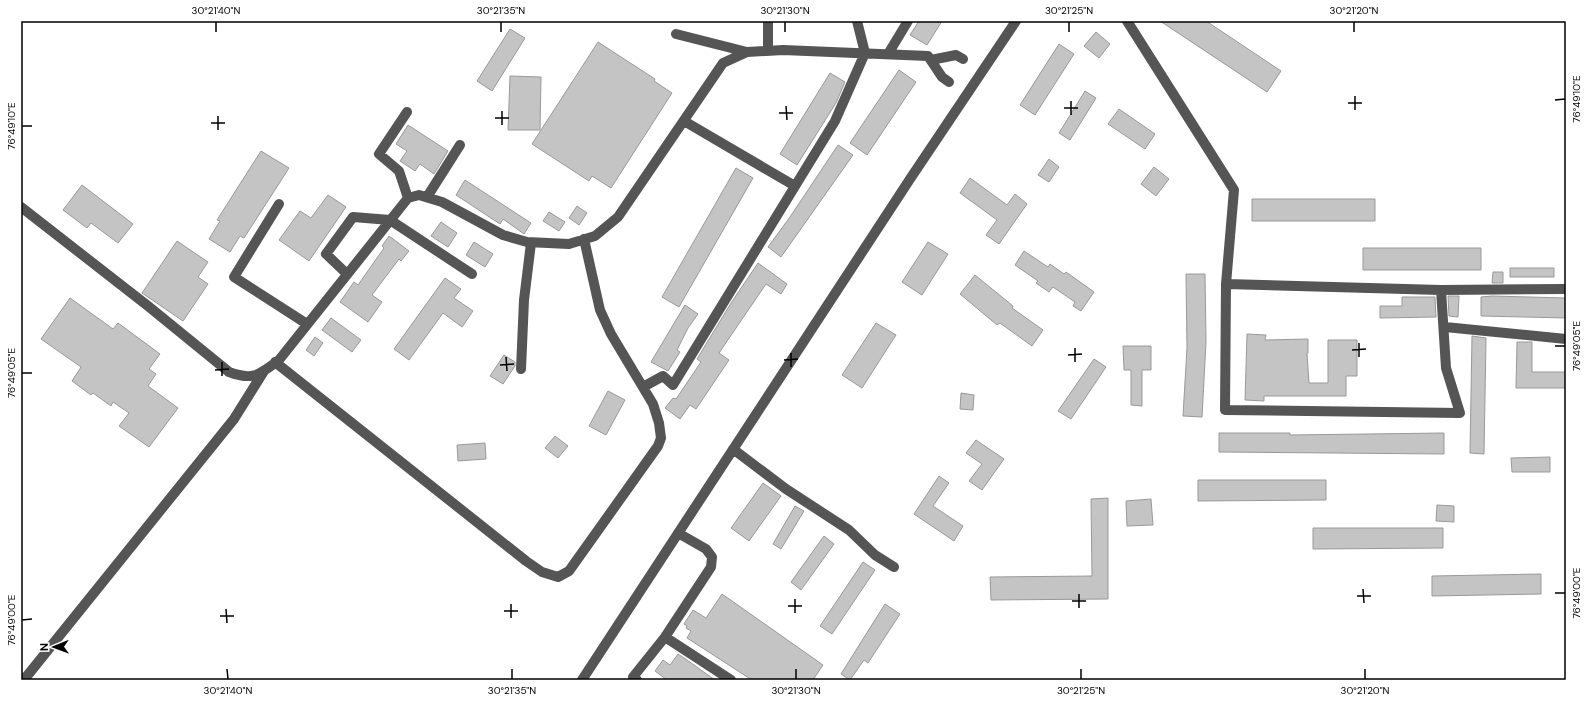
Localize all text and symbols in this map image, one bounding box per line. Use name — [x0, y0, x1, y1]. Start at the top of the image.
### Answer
text: 30°21'40"N — [192, 4, 241, 17]
text: 30°21'35"N — [477, 4, 525, 17]
text: 30°21'30"N — [760, 4, 810, 17]
text: 30°21'25"N — [1045, 4, 1093, 17]
text: 30°21'20"N — [1330, 4, 1379, 17]
text: 76°49'10"E — [1570, 75, 1583, 123]
text: 76°49'10"E — [5, 102, 18, 150]
text: 76°49'05"E — [1570, 321, 1583, 371]
text: 76°49'05"E — [5, 348, 18, 398]
text: 76°49'00"E — [1570, 567, 1583, 618]
text: 76°49'00"E — [5, 594, 18, 645]
north arrow — [34, 627, 74, 667]
text: N — [37, 643, 51, 651]
text: 30°21'40"N — [204, 684, 253, 697]
text: 30°21'35"N — [488, 684, 536, 697]
text: 30°21'30"N — [771, 684, 821, 697]
text: 30°21'25"N — [1057, 684, 1105, 697]
text: 30°21'20"N — [1341, 684, 1390, 697]

